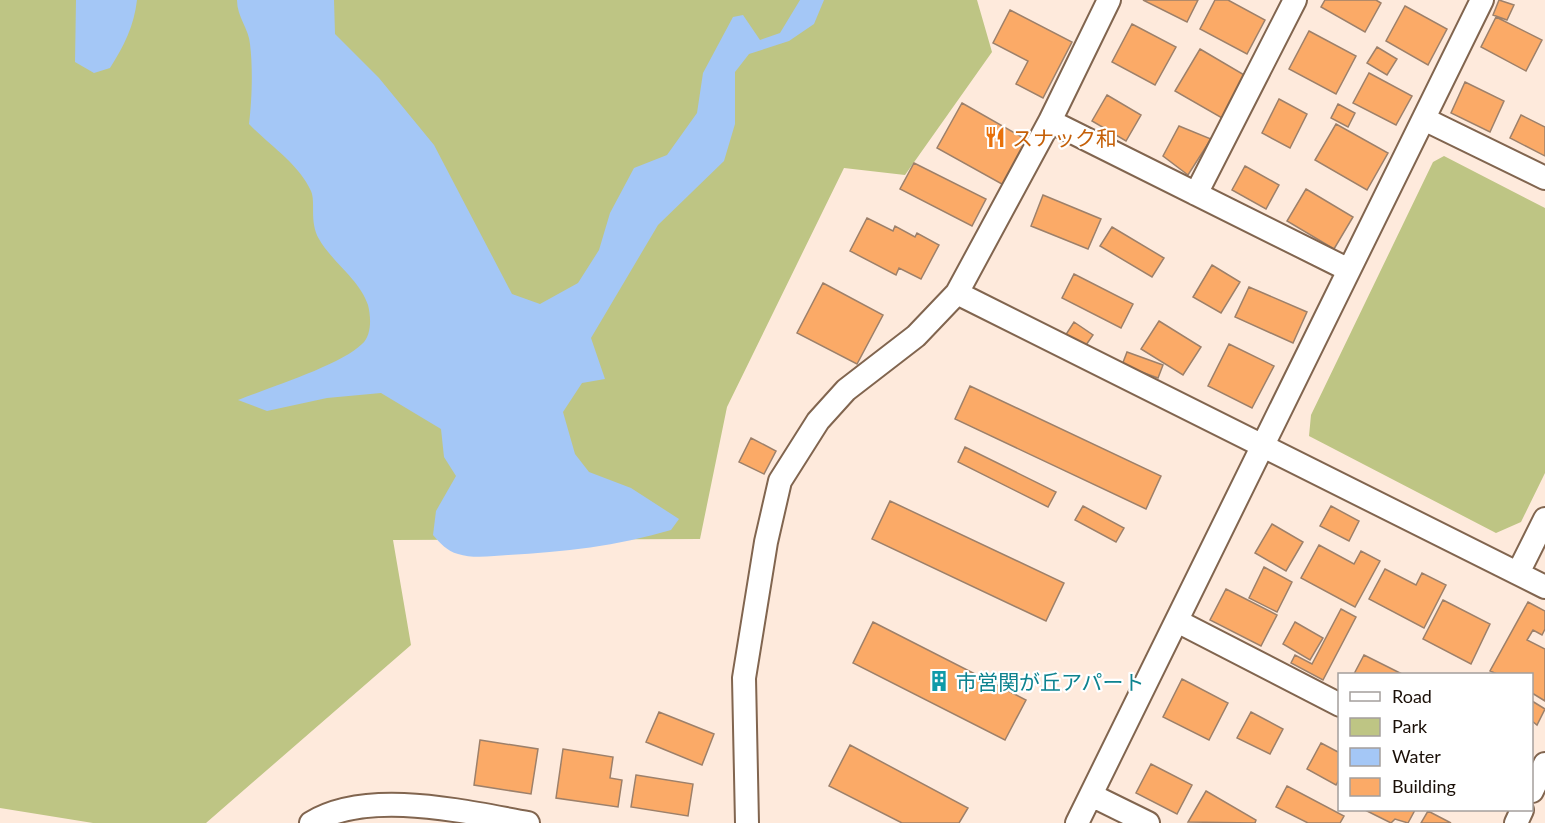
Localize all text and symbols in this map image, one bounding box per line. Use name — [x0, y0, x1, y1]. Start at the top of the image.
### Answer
restaurant icon: スナック和 — [983, 125, 1007, 149]
place label: スナック和 — [1012, 125, 1117, 150]
building icon: 市営関が丘アパート — [927, 669, 951, 693]
place label: 市営関が丘アパート — [956, 669, 1145, 694]
legend — [1338, 673, 1533, 811]
text: Road — [1392, 685, 1432, 707]
text: Park — [1392, 715, 1428, 737]
text: Water — [1392, 745, 1441, 767]
text: Building — [1392, 775, 1456, 797]

